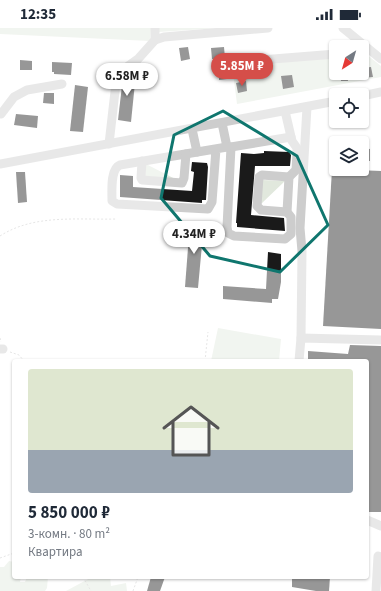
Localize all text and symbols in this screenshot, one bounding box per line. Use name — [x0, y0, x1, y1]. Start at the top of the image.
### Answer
text: 12:35 — [20, 4, 56, 25]
north arrow — [329, 40, 369, 80]
map controls — [329, 40, 369, 176]
pin: 5.85M ₽ — [205, 53, 279, 87]
text: 5.85M ₽ — [220, 57, 264, 75]
pin: 6.58M ₽ — [90, 63, 164, 97]
text: 6.58M ₽ — [105, 67, 149, 85]
button: locate — [329, 88, 369, 128]
button: layers — [329, 136, 369, 176]
pin: 4.34M ₽ — [157, 221, 231, 255]
text: 4.34M ₽ — [172, 225, 216, 243]
icon: home — [155, 395, 227, 467]
text: 5 850 000 ₽ — [28, 501, 110, 525]
text: 3-комн. · 80 m² — [28, 525, 110, 543]
text: Квартира — [28, 543, 83, 561]

